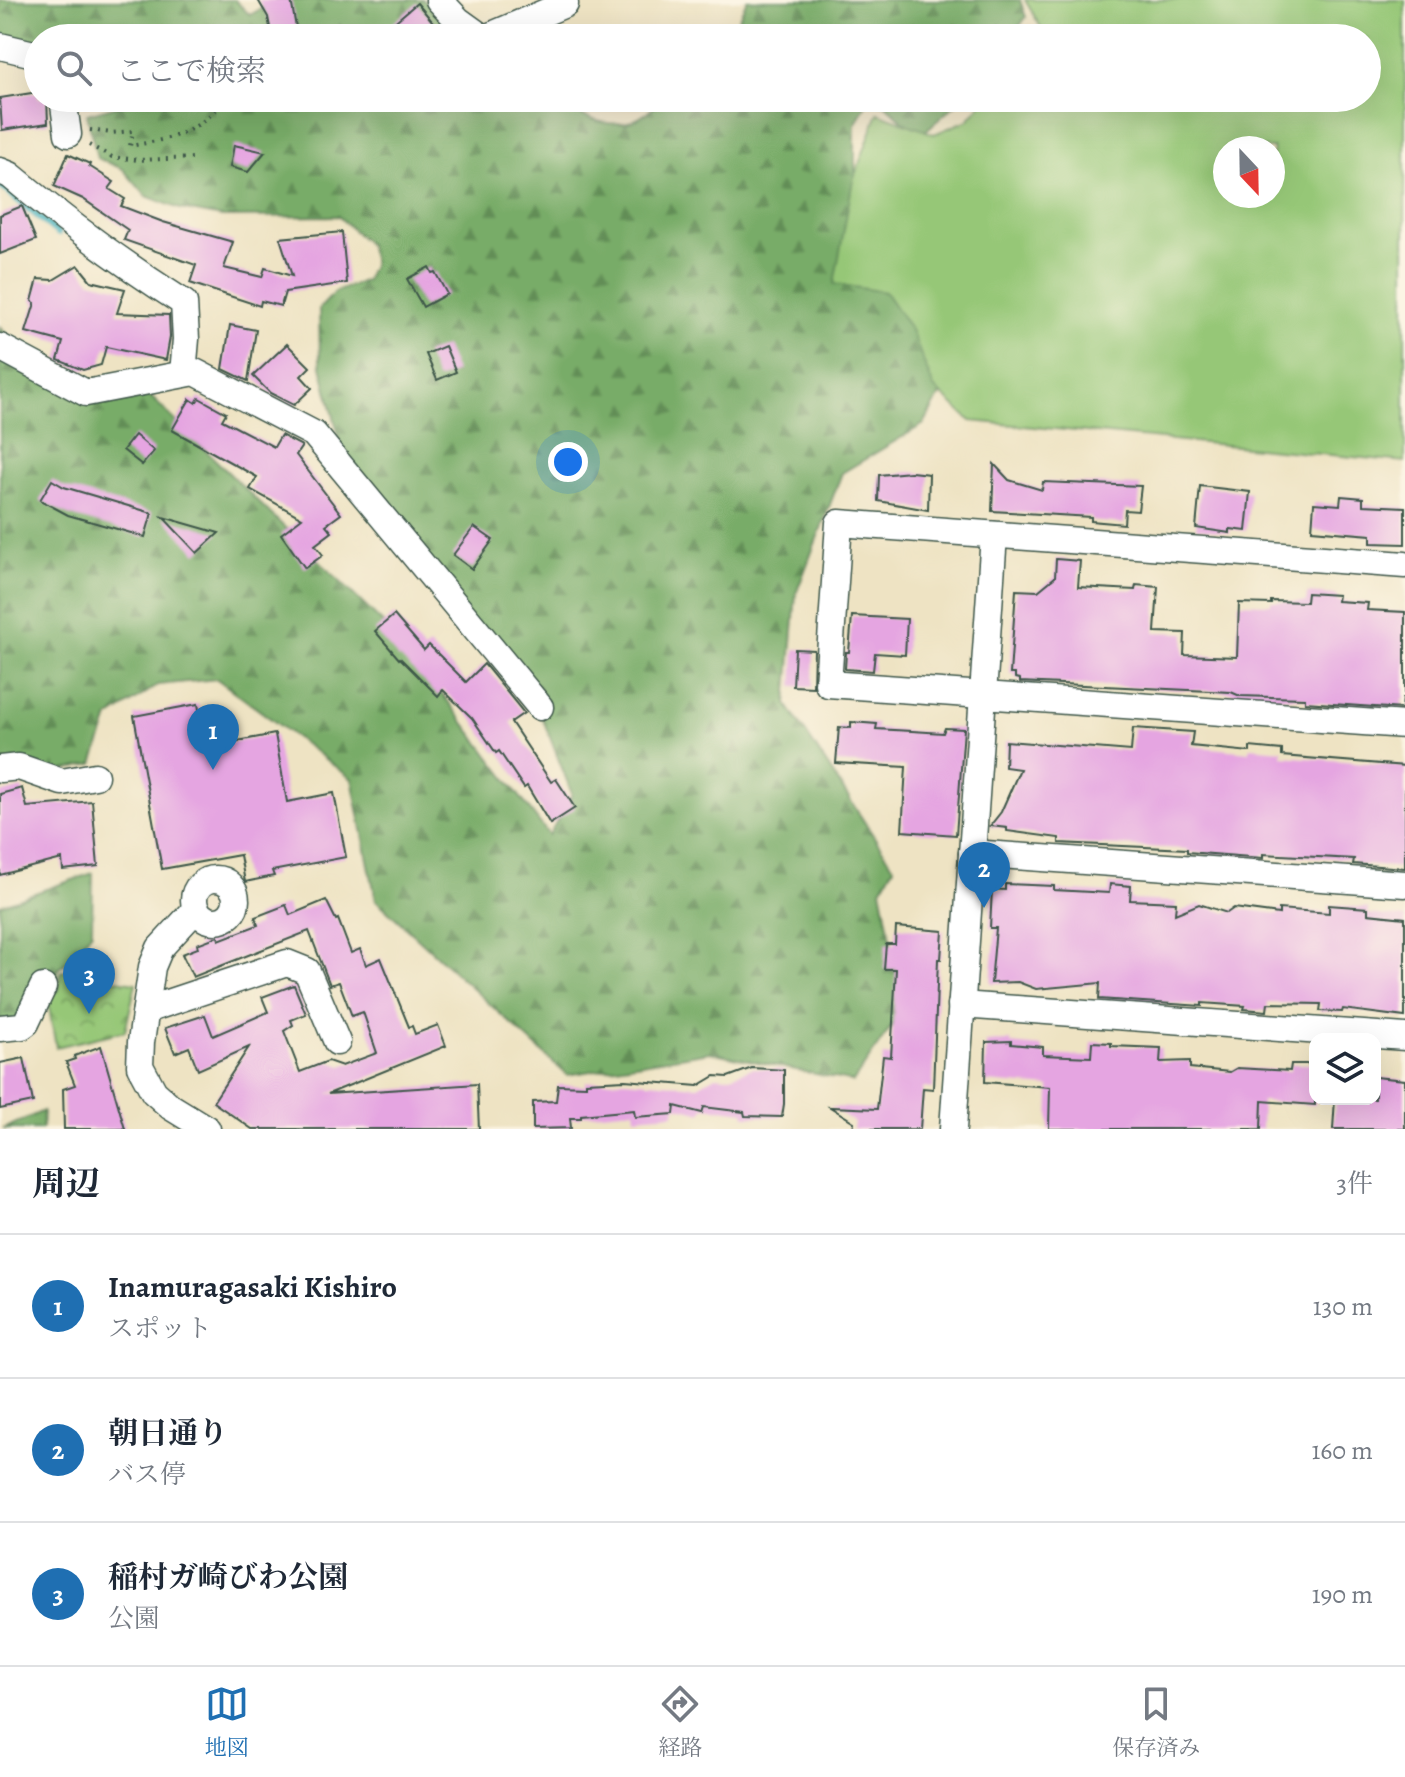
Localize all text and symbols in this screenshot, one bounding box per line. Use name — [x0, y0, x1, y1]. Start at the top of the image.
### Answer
search box — [24, 24, 1381, 112]
icon: search — [52, 46, 96, 90]
text: ここで検索 — [116, 51, 266, 91]
north arrow — [1213, 136, 1285, 208]
your location — [548, 442, 588, 482]
pin: 1 — [187, 704, 239, 770]
pin: 2 — [958, 842, 1010, 908]
pin: 3 — [63, 948, 115, 1014]
map controls — [1309, 1033, 1381, 1105]
button: layers — [1309, 1033, 1381, 1105]
text: 周辺 — [32, 1160, 100, 1207]
text: 3件 — [1336, 1166, 1373, 1201]
text: Inamuragasaki Kishiro — [108, 1267, 397, 1307]
text: 1 — [53, 1289, 63, 1324]
text: 130 m — [1313, 1289, 1373, 1324]
text: スポット — [108, 1311, 212, 1346]
text: 朝日通り — [108, 1413, 228, 1453]
text: 2 — [52, 1433, 64, 1468]
text: 160 m — [1311, 1433, 1373, 1468]
text: バス停 — [108, 1457, 186, 1492]
text: 稲村ガ崎びわ公園 — [108, 1557, 348, 1597]
text: 3 — [52, 1577, 64, 1612]
text: 190 m — [1312, 1577, 1373, 1612]
text: 公園 — [108, 1601, 160, 1636]
tab: 地図 — [205, 1682, 249, 1763]
tab: 経路 — [658, 1682, 702, 1763]
tab: 保存済み — [1112, 1682, 1200, 1763]

